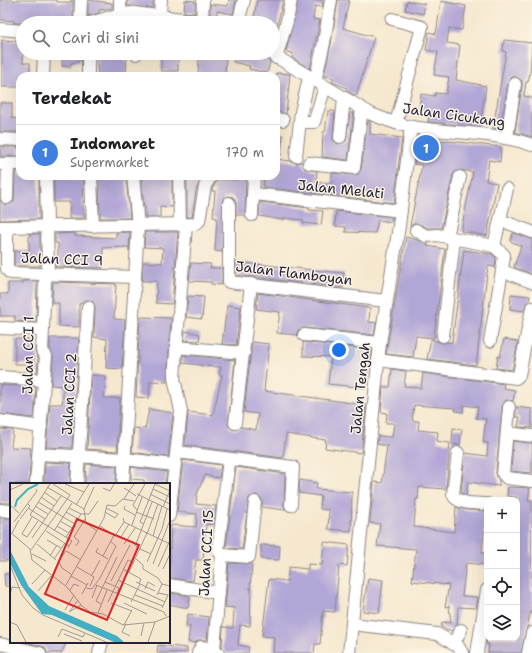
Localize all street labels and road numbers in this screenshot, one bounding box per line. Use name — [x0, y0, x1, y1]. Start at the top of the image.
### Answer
street label: Jalan Cicukang — [402, 99, 506, 131]
street label: Jalan Melati — [297, 176, 385, 202]
street label: Jalan CCI 9 — [21, 249, 103, 269]
street label: Jalan Flamboyan — [235, 257, 354, 289]
street label: Jalan CCI 1 — [18, 316, 38, 394]
street label: Jalan Tengah — [346, 341, 374, 435]
street label: Jalan CCI 2 — [58, 352, 80, 436]
street label: Jalan CCI 15 — [195, 509, 217, 597]

